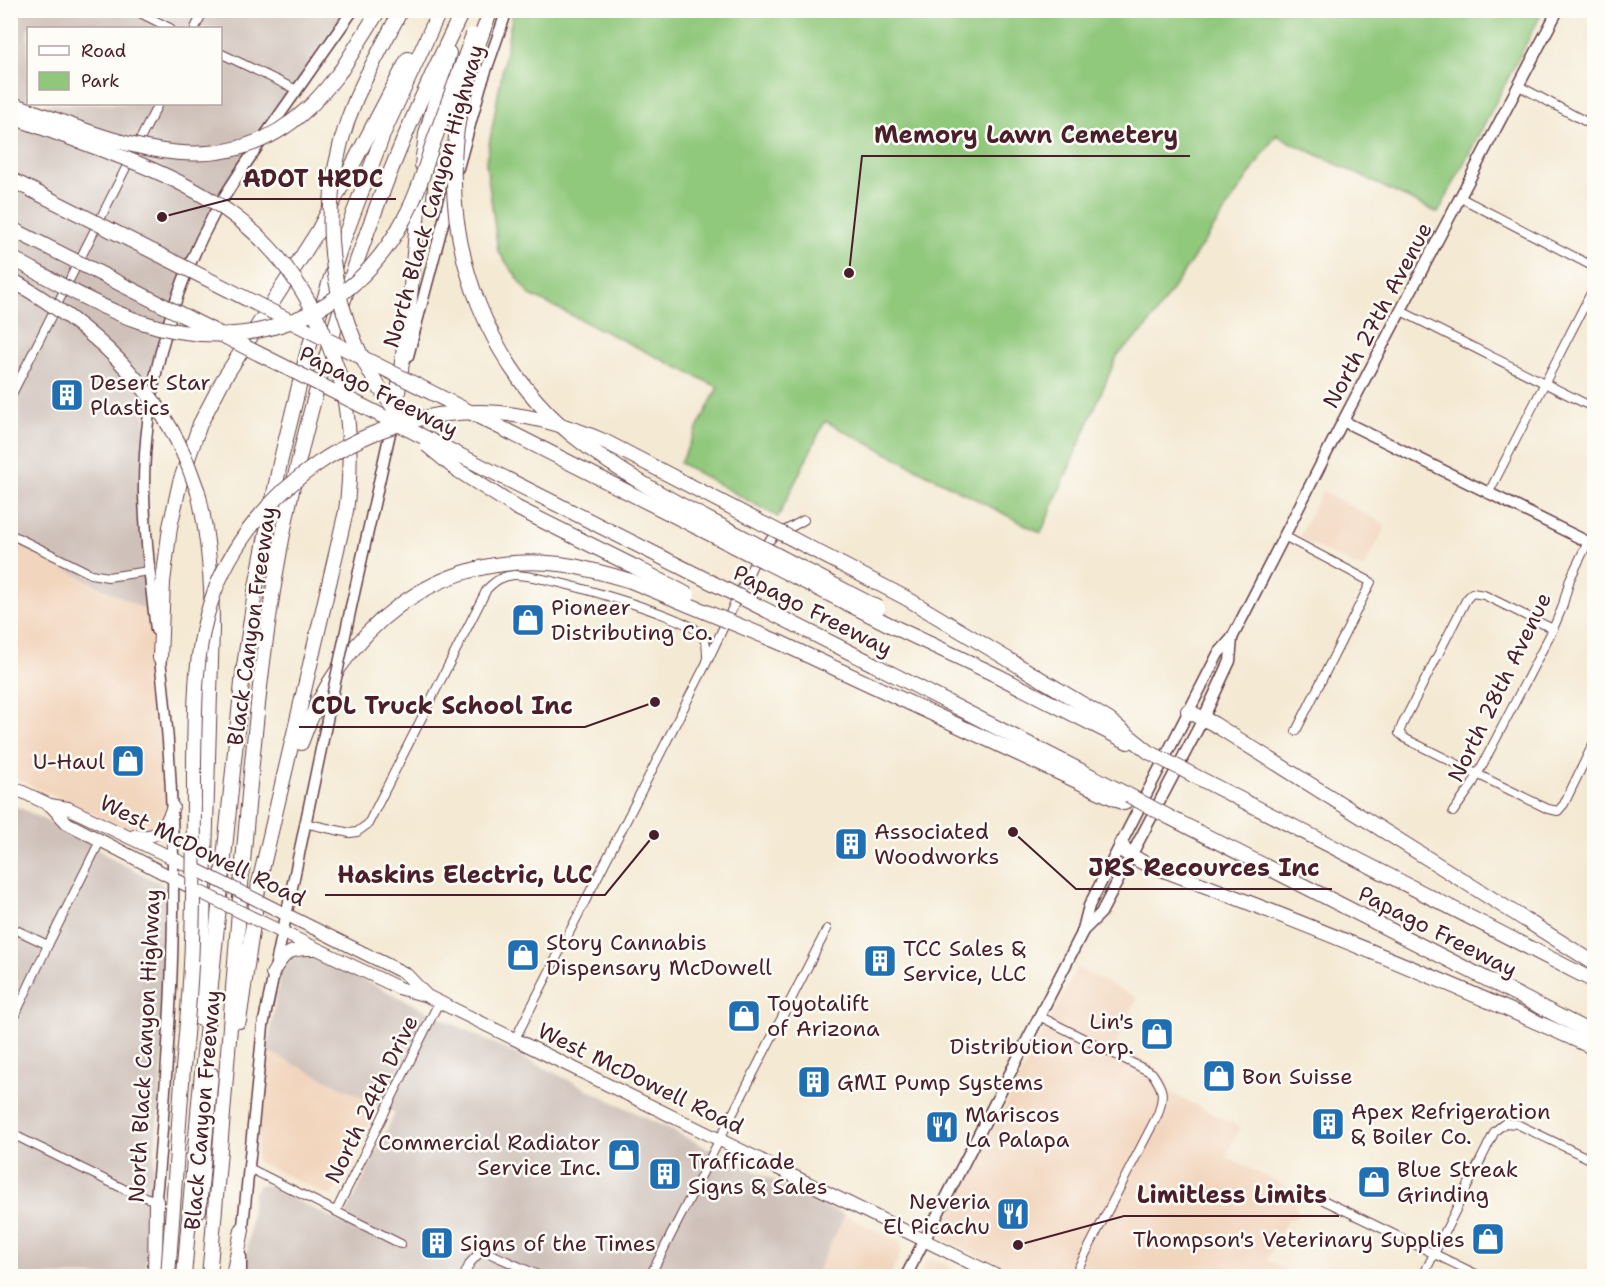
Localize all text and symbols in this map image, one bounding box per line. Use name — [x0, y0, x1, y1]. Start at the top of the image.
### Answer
legend — [27, 27, 222, 105]
text: Road — [81, 39, 126, 63]
street label: North Black Canyon Highway — [376, 41, 491, 351]
text: Park — [81, 69, 120, 93]
callout: Memory Lawn Cemetery — [862, 114, 1190, 156]
text: Memory Lawn Cemetery — [874, 119, 1178, 151]
callout: ADOT HRDC — [231, 157, 396, 199]
text: ADOT HRDC — [243, 163, 383, 195]
street label: North 27th Avenue — [1316, 217, 1439, 413]
street label: Papago Freeway — [294, 339, 463, 444]
place label: Desert Star Plastics — [90, 368, 211, 422]
building icon: Desert Star Plastics — [49, 377, 85, 413]
street label: Black Canyon Freeway — [220, 505, 283, 747]
street label: Papago Freeway — [728, 558, 897, 663]
street label: North 28th Avenue — [1441, 588, 1558, 787]
place label: Pioneer Distributing Co. — [551, 593, 713, 647]
shop icon: Pioneer Distributing Co. — [510, 602, 546, 638]
callout: CDL Truck School Inc — [299, 685, 585, 727]
text: CDL Truck School Inc — [311, 690, 573, 722]
shop icon: U-Haul — [110, 743, 146, 779]
place label: U-Haul — [33, 747, 105, 776]
street label: West McDowell Road — [95, 788, 311, 913]
place label: Associated Woodworks — [874, 817, 1000, 871]
building icon: Associated Woodworks — [833, 826, 869, 862]
callout: JRS Recources Inc — [1076, 847, 1332, 889]
text: JRS Recources Inc — [1088, 852, 1320, 884]
callout: Haskins Electric, LLC — [325, 853, 605, 895]
text: Haskins Electric, LLC — [337, 859, 593, 891]
street label: Papago Freeway — [1353, 879, 1522, 984]
street label: North Black Canyon Highway — [122, 888, 167, 1204]
place label: Story Cannabis Dispensary McDowell — [546, 928, 772, 982]
place label: TCC Sales & Service, LLC — [903, 934, 1027, 988]
shop icon: Story Cannabis Dispensary McDowell — [505, 937, 541, 973]
building icon: TCC Sales & Service, LLC — [862, 943, 898, 979]
street label: Black Canyon Freeway — [178, 989, 227, 1231]
place label: Toyotalift of Arizona — [767, 989, 880, 1043]
shop icon: Toyotalift of Arizona — [726, 998, 762, 1034]
place label: Lin's Distribution Corp. — [950, 1007, 1134, 1061]
street label: North 24th Drive — [318, 1010, 425, 1188]
street label: West McDowell Road — [533, 1016, 749, 1141]
shop icon: Lin's Distribution Corp. — [1139, 1016, 1175, 1052]
shop icon: Bon Suisse — [1201, 1058, 1237, 1094]
place label: Bon Suisse — [1242, 1062, 1353, 1091]
building icon: GMI Pump Systems — [796, 1064, 832, 1100]
place label: GMI Pump Systems — [837, 1068, 1044, 1097]
place label: Apex Refrigeration & Boiler Co. — [1351, 1097, 1550, 1151]
place label: Mariscos La Palapa — [965, 1100, 1070, 1154]
building icon: Apex Refrigeration & Boiler Co. — [1310, 1106, 1346, 1142]
restaurant icon: Mariscos La Palapa — [924, 1109, 960, 1145]
place label: Commercial Radiator Service Inc. — [378, 1128, 601, 1182]
shop icon: Commercial Radiator Service Inc. — [606, 1137, 642, 1173]
place label: Trafficade Signs & Sales — [688, 1147, 828, 1201]
place label: Blue Streak Grinding — [1397, 1155, 1518, 1209]
building icon: Trafficade Signs & Sales — [647, 1156, 683, 1192]
shop icon: Blue Streak Grinding — [1356, 1164, 1392, 1200]
callout: Limitless Limits — [1124, 1174, 1339, 1216]
text: Limitless Limits — [1137, 1179, 1327, 1211]
place label: Neveria El Picachu — [883, 1187, 990, 1241]
restaurant icon: Neveria El Picachu — [995, 1196, 1031, 1232]
shop icon: Thompson's Veterinary Supplies — [1470, 1221, 1506, 1257]
building icon: Signs of the Times — [419, 1225, 455, 1261]
place label: Thompson's Veterinary Supplies — [1133, 1225, 1465, 1254]
place label: Signs of the Times — [460, 1229, 656, 1258]

